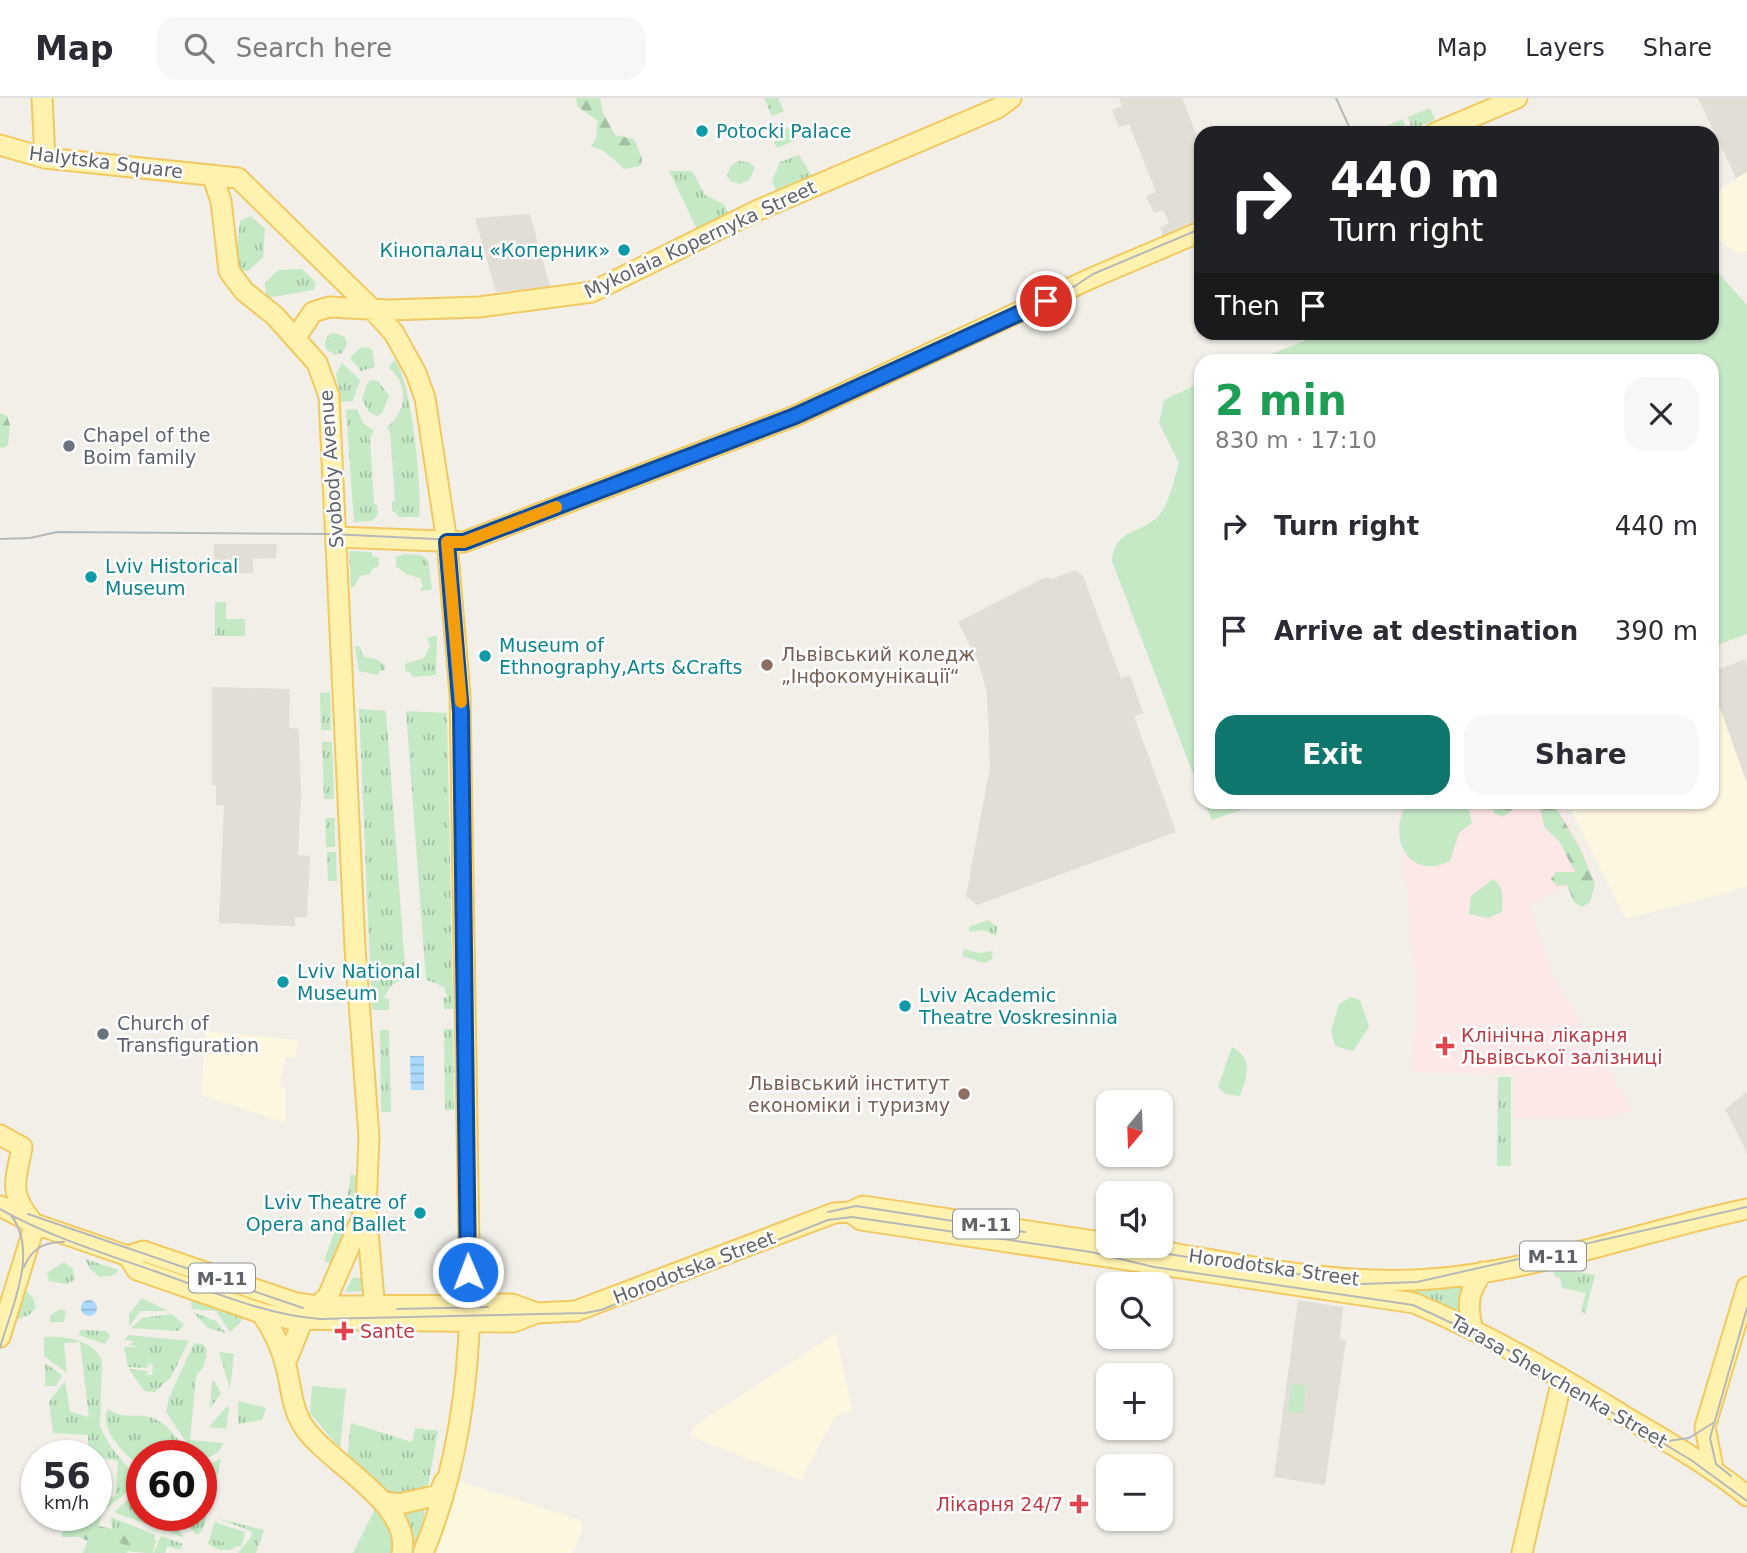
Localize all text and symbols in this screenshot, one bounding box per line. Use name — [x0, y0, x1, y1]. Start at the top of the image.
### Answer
search box — [156, 17, 646, 80]
text: Map — [35, 29, 114, 68]
icon: search — [180, 29, 218, 67]
text: Search here — [236, 33, 392, 63]
text: Map — [1437, 34, 1487, 62]
text: Layers — [1525, 34, 1605, 62]
text: Share — [1643, 34, 1712, 62]
place label: Potocki Palace — [716, 120, 852, 142]
marker: Potocki Palace — [694, 123, 710, 139]
street label: Halytska Square — [28, 142, 184, 182]
text: 440 m — [1330, 152, 1500, 209]
icon: right — [1215, 154, 1306, 245]
street label: Mykolaia Kopernyka Street — [581, 176, 819, 302]
text: Turn right — [1330, 211, 1483, 249]
place label: Кінопалац «Коперник» — [380, 239, 610, 261]
marker: Кінопалац «Коперник» — [616, 242, 632, 258]
pin — [1016, 271, 1076, 331]
icon: arrive — [1027, 282, 1065, 320]
icon: arrive — [1294, 287, 1332, 325]
text: Then — [1215, 291, 1280, 321]
text: 2 min — [1215, 376, 1347, 425]
button: close — [1624, 377, 1698, 451]
street label: Svobody Avenue — [314, 389, 348, 549]
place label: Chapel of the Boim family — [83, 424, 211, 468]
text: 830 m · 17:10 — [1215, 427, 1377, 453]
marker: Chapel of the Boim family — [61, 438, 77, 454]
icon: right — [1215, 507, 1253, 545]
text: Turn right — [1274, 511, 1419, 541]
text: 440 m — [1615, 511, 1698, 541]
place label: Lviv Historical Museum — [105, 555, 238, 599]
marker: Lviv Historical Museum — [83, 569, 99, 585]
icon: arrive — [1215, 612, 1253, 650]
text: Arrive at destination — [1274, 616, 1578, 646]
text: 390 m — [1615, 616, 1698, 646]
place label: Museum of Ethnography,Arts &Crafts — [499, 634, 743, 678]
place label: Львівський коледж „Інфокомунікації“ — [781, 643, 975, 687]
marker: Museum of Ethnography,Arts &Crafts — [477, 648, 493, 664]
marker: Львівський коледж „Інфокомунікації“ — [759, 657, 775, 673]
button: Exit — [1215, 715, 1450, 795]
button: Share — [1464, 715, 1698, 795]
place label: Lviv National Museum — [297, 960, 421, 1004]
marker: Lviv National Museum — [275, 974, 291, 990]
place label: Lviv Academic Theatre Voskresinnia — [918, 984, 1118, 1028]
marker: Lviv Academic Theatre Voskresinnia — [897, 998, 913, 1014]
place label: Church of Transfiguration — [116, 1012, 259, 1056]
place label: Клінічна лікарня Львівської залізниці — [1461, 1024, 1662, 1068]
marker: Church of Transfiguration — [95, 1026, 111, 1042]
marker: Клінічна лікарня Львівської залізниці — [1435, 1036, 1455, 1056]
place label: Львівський інститут економіки і туризму — [748, 1072, 950, 1116]
marker: Львівський інститут економіки і туризму — [956, 1086, 972, 1102]
north arrow — [1096, 1090, 1172, 1167]
map controls — [1096, 1090, 1173, 1531]
button: sound — [1096, 1181, 1173, 1258]
place label: Lviv Theatre of Opera and Ballet — [246, 1191, 407, 1235]
marker: Lviv Theatre of Opera and Ballet — [412, 1205, 428, 1221]
road number: М-11 — [953, 1210, 1019, 1238]
street label: Horodotska Street — [610, 1226, 778, 1308]
position arrow — [431, 1235, 505, 1309]
road number: М-11 — [1520, 1241, 1586, 1270]
street label: Horodotska Street — [1187, 1244, 1361, 1290]
road number: М-11 — [189, 1264, 255, 1293]
button: search — [1096, 1272, 1173, 1349]
street label: Tarasa Shevchenka Street — [1446, 1309, 1671, 1452]
place label: Sante — [360, 1320, 415, 1342]
marker: Sante — [334, 1321, 354, 1341]
button: + — [1096, 1363, 1173, 1440]
speed limit sign: 60 — [126, 1440, 217, 1531]
button: − — [1096, 1454, 1173, 1531]
text: 56 — [42, 1456, 91, 1496]
text: km/h — [44, 1492, 89, 1513]
place label: Лікарня 24/7 — [936, 1493, 1063, 1515]
marker: Лікарня 24/7 — [1069, 1494, 1089, 1514]

